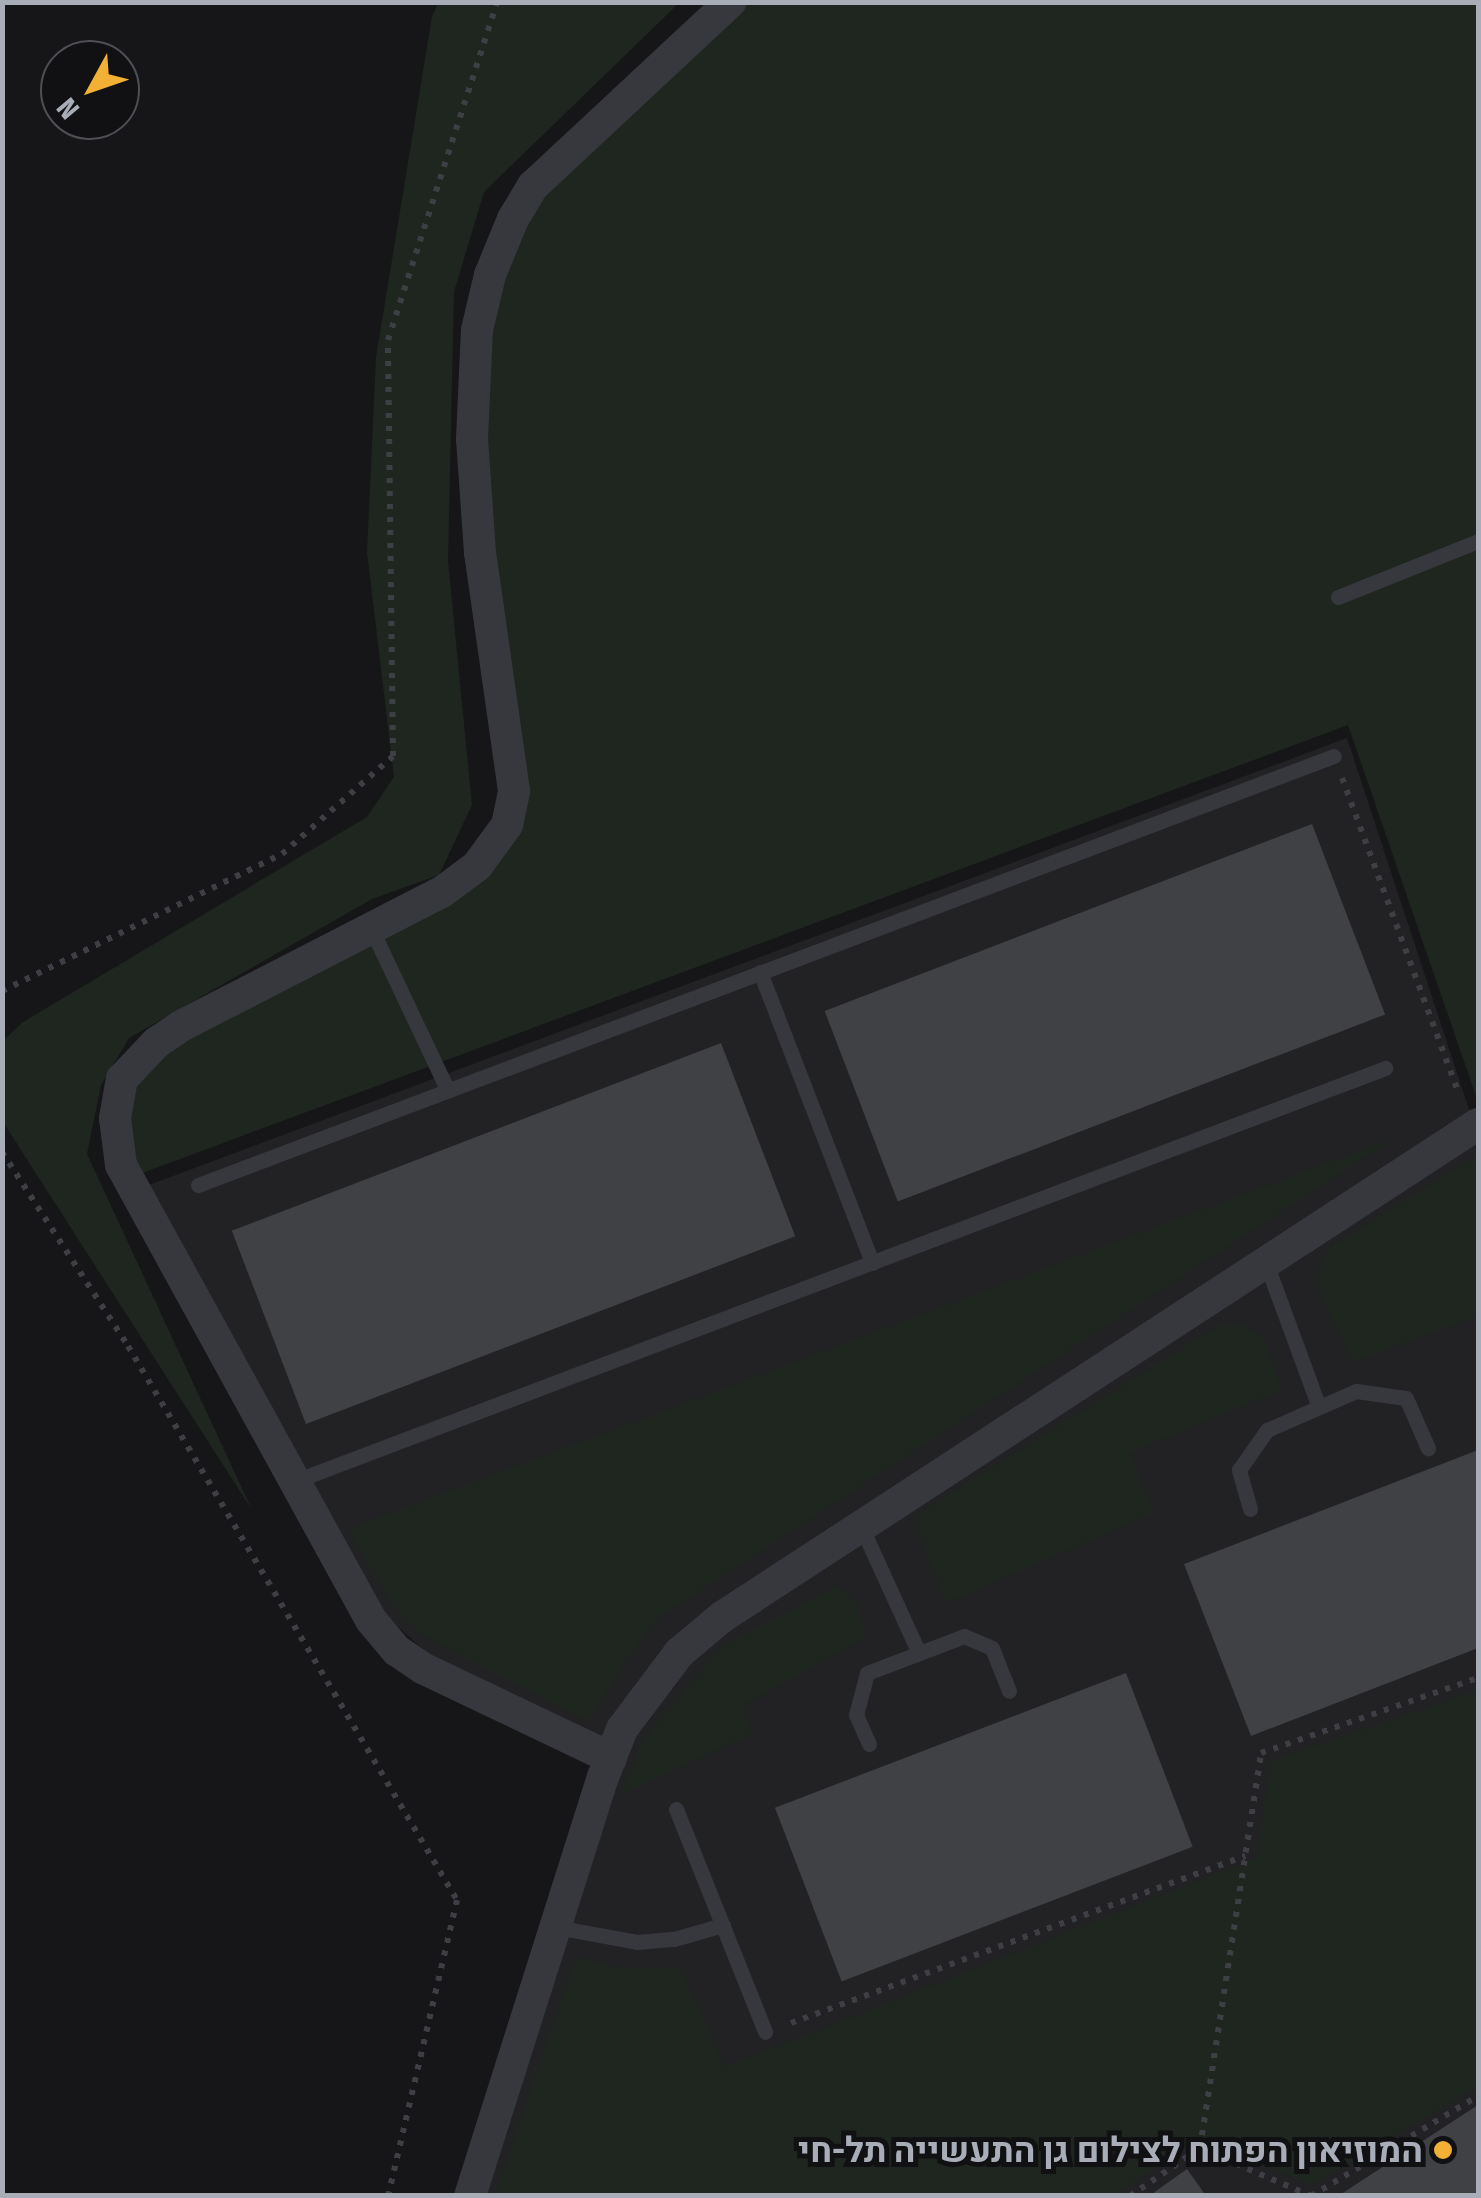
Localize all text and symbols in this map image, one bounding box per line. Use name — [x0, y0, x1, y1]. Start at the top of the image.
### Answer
north arrow — [40, 40, 140, 140]
text: N — [50, 91, 86, 125]
place label: המוזיאון הפתוח לצילום גן התעשייה תל-חי — [798, 2129, 1423, 2171]
marker: המוזיאון הפתוח לצילום גן התעשייה תל-חי — [1432, 2139, 1454, 2161]

